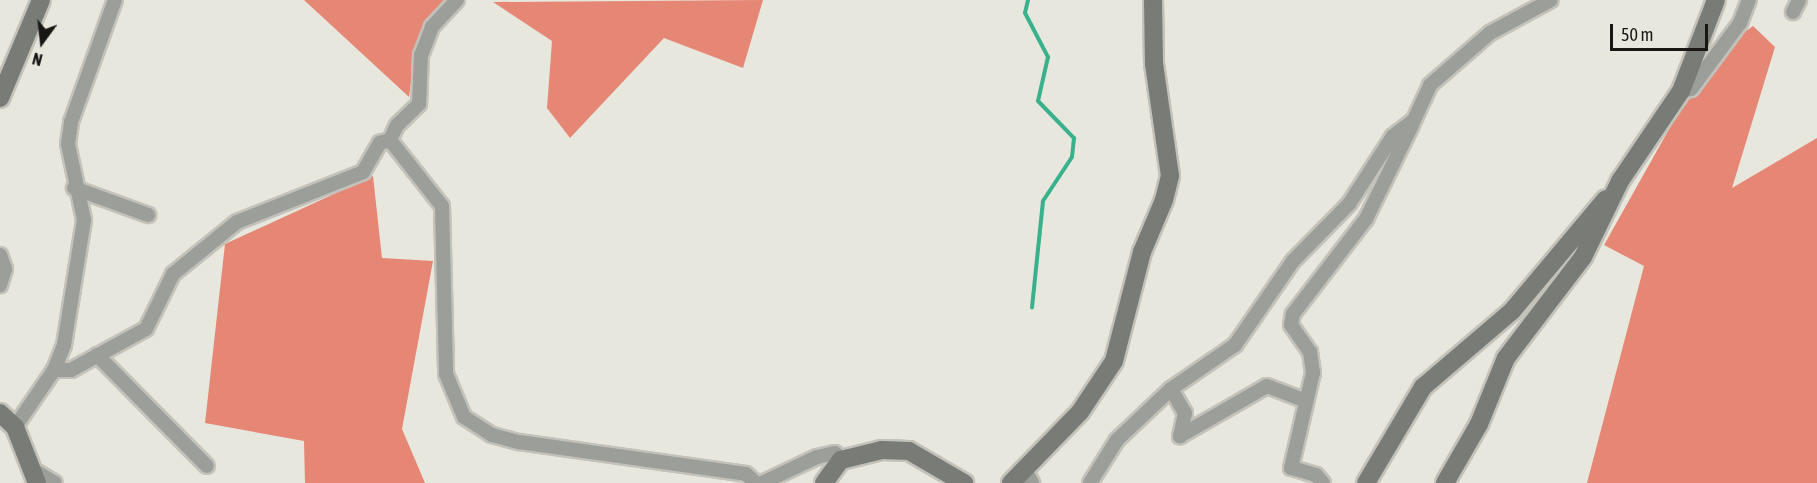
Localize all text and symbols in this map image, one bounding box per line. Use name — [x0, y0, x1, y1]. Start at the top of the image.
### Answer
north arrow — [12, 12, 72, 72]
scale bar — [1613, 12, 1710, 50]
text: 50 m — [1621, 24, 1653, 45]
text: N — [30, 49, 44, 69]

